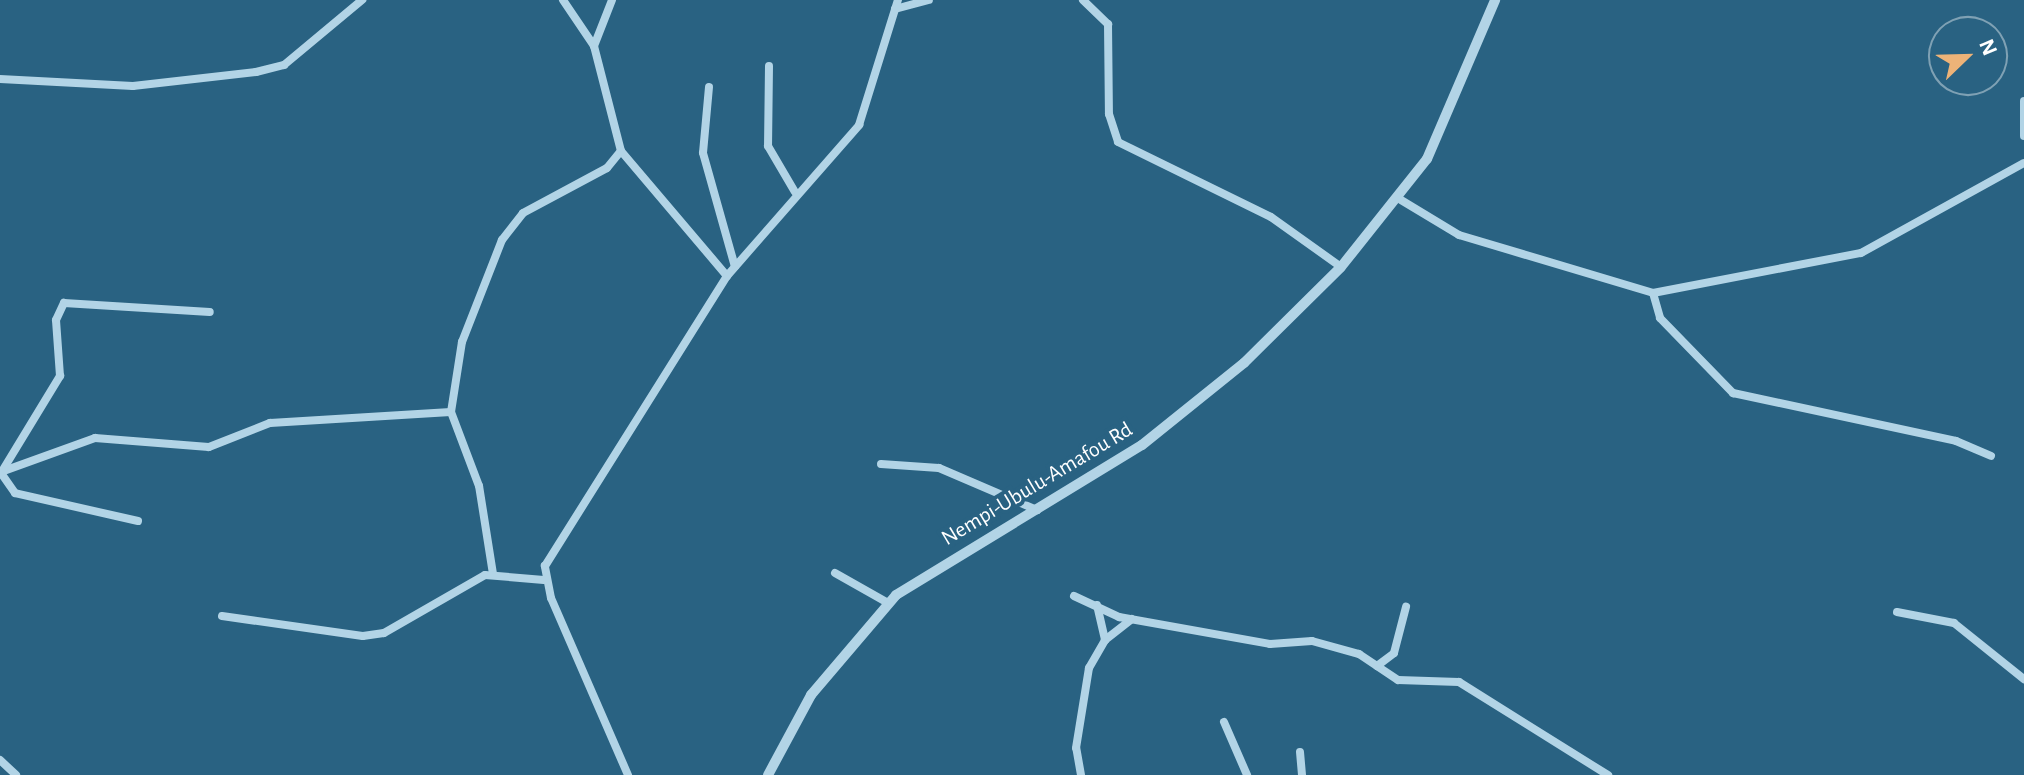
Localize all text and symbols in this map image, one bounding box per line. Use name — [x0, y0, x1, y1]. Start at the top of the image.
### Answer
north arrow — [1928, 16, 2008, 96]
text: N — [1975, 36, 2001, 59]
street label: Nempi-Ubulu-Amafou Rd — [937, 416, 1137, 552]

